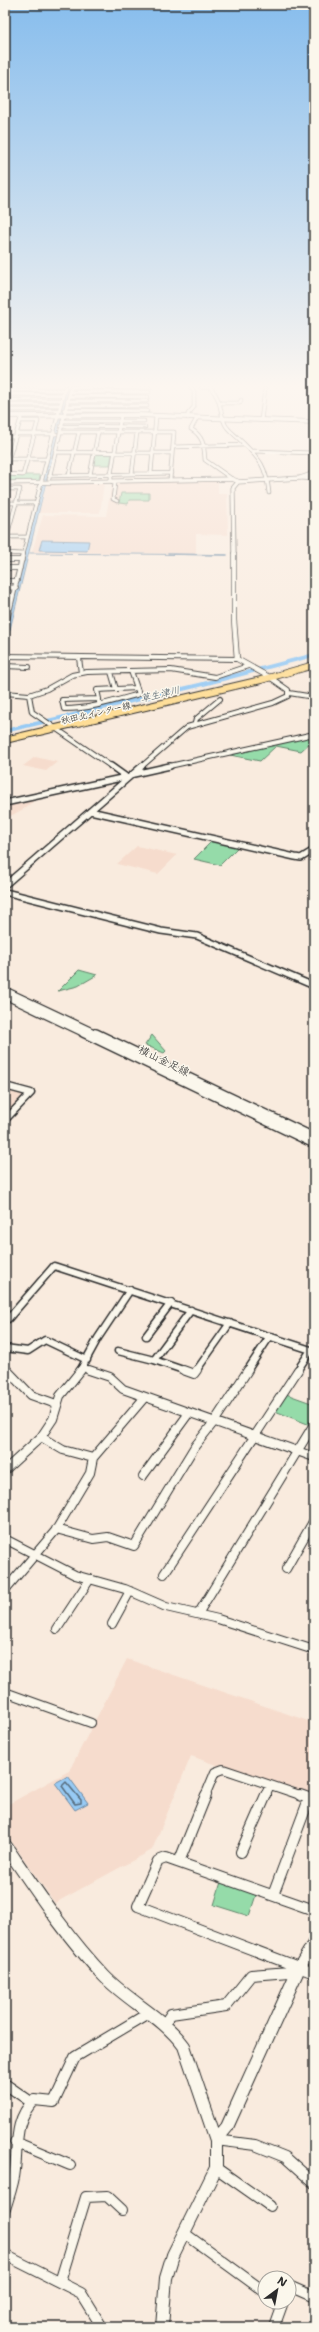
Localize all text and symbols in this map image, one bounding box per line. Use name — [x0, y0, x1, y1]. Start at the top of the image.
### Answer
water label: 草生津川 — [139, 683, 181, 705]
street label: 秋田北インター線 — [60, 699, 132, 727]
street label: 横山金足線 — [136, 1042, 192, 1080]
north arrow — [257, 2270, 297, 2310]
text: N — [274, 2273, 290, 2291]

